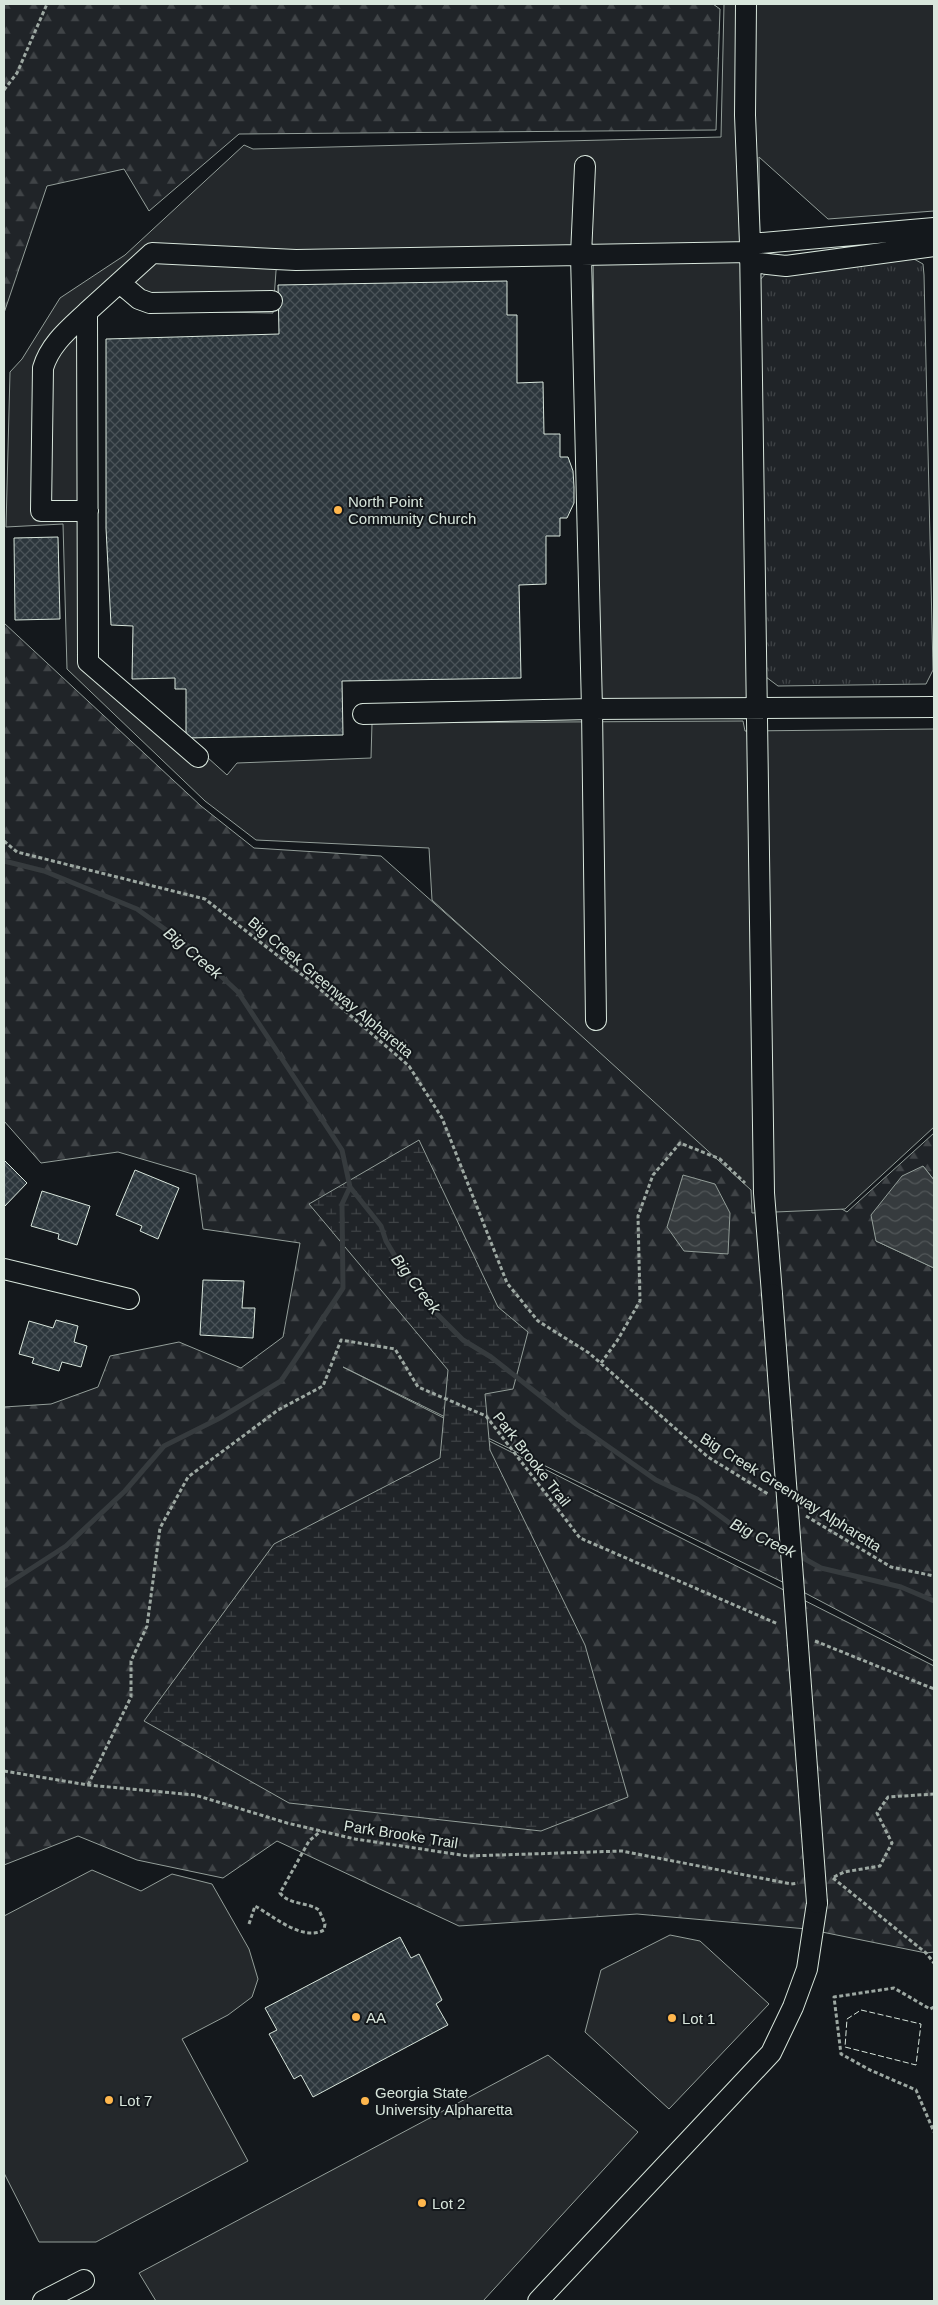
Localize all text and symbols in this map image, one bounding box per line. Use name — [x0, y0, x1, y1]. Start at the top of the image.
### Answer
place label: North Point Community Church — [348, 493, 476, 527]
marker: North Point Community Church — [332, 504, 344, 516]
street label: Big Creek Greenway Alpharetta — [245, 913, 417, 1061]
water label: Big Creek — [161, 924, 226, 983]
water label: Big Creek — [388, 1251, 445, 1318]
street label: Park Brooke Trail — [490, 1408, 574, 1510]
street label: Big Creek Greenway Alpharetta — [697, 1428, 885, 1556]
water label: Big Creek — [727, 1514, 799, 1562]
street label: Park Brooke Trail — [343, 1817, 459, 1851]
place label: AA — [366, 2009, 386, 2026]
place label: Lot 1 — [682, 2010, 715, 2027]
marker: AA — [350, 2011, 362, 2023]
marker: Lot 1 — [666, 2012, 678, 2024]
place label: Georgia State University Alpharetta — [375, 2084, 513, 2118]
place label: Lot 7 — [119, 2092, 152, 2109]
marker: Lot 7 — [103, 2094, 115, 2106]
marker: Georgia State University Alpharetta — [359, 2095, 371, 2107]
place label: Lot 2 — [432, 2195, 465, 2212]
marker: Lot 2 — [416, 2197, 428, 2209]

